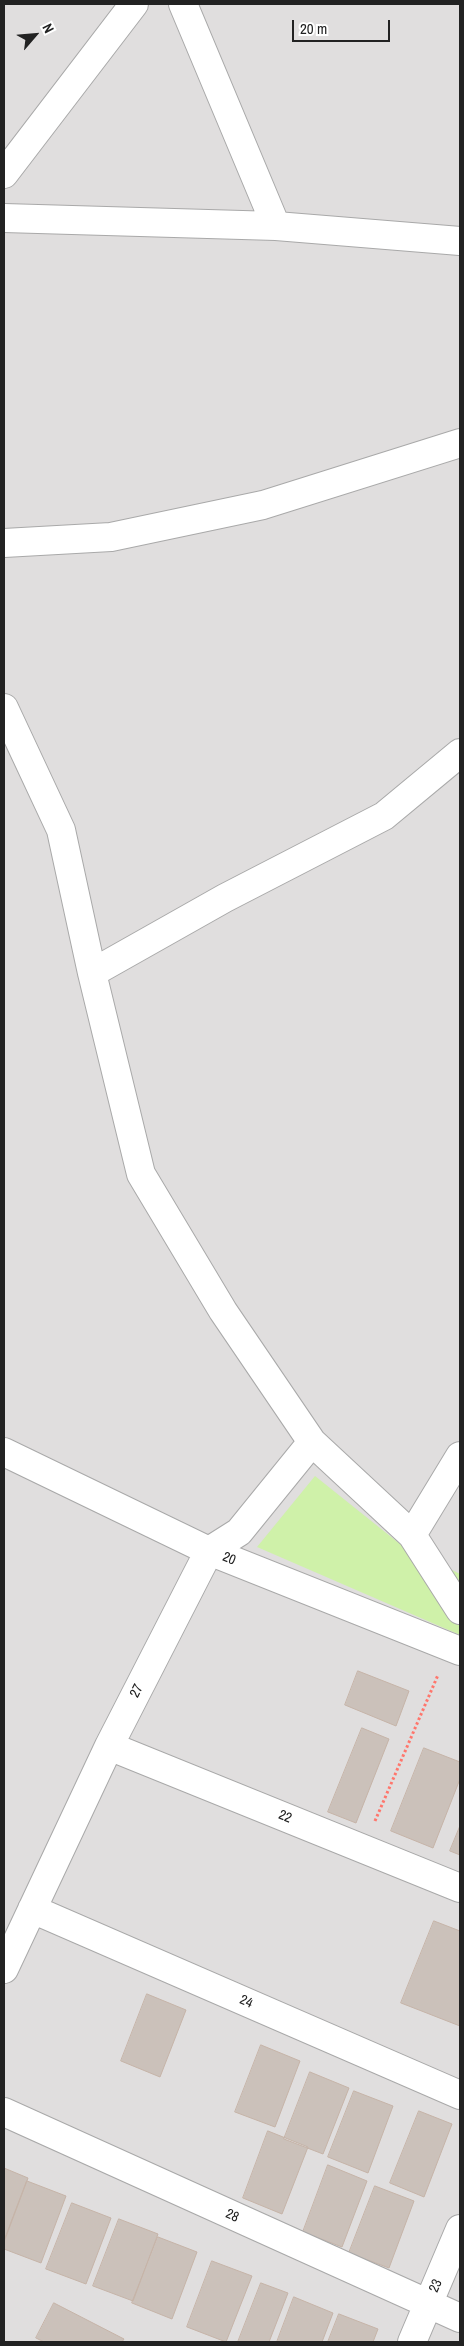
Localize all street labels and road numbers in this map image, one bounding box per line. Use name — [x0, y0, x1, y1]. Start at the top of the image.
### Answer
street label: 20 — [220, 1549, 238, 1569]
street label: 27 — [127, 1681, 147, 1701]
street label: 22 — [276, 1807, 294, 1827]
street label: 24 — [237, 1992, 255, 2012]
street label: 28 — [223, 2206, 241, 2226]
street label: 23 — [426, 2277, 446, 2295]

